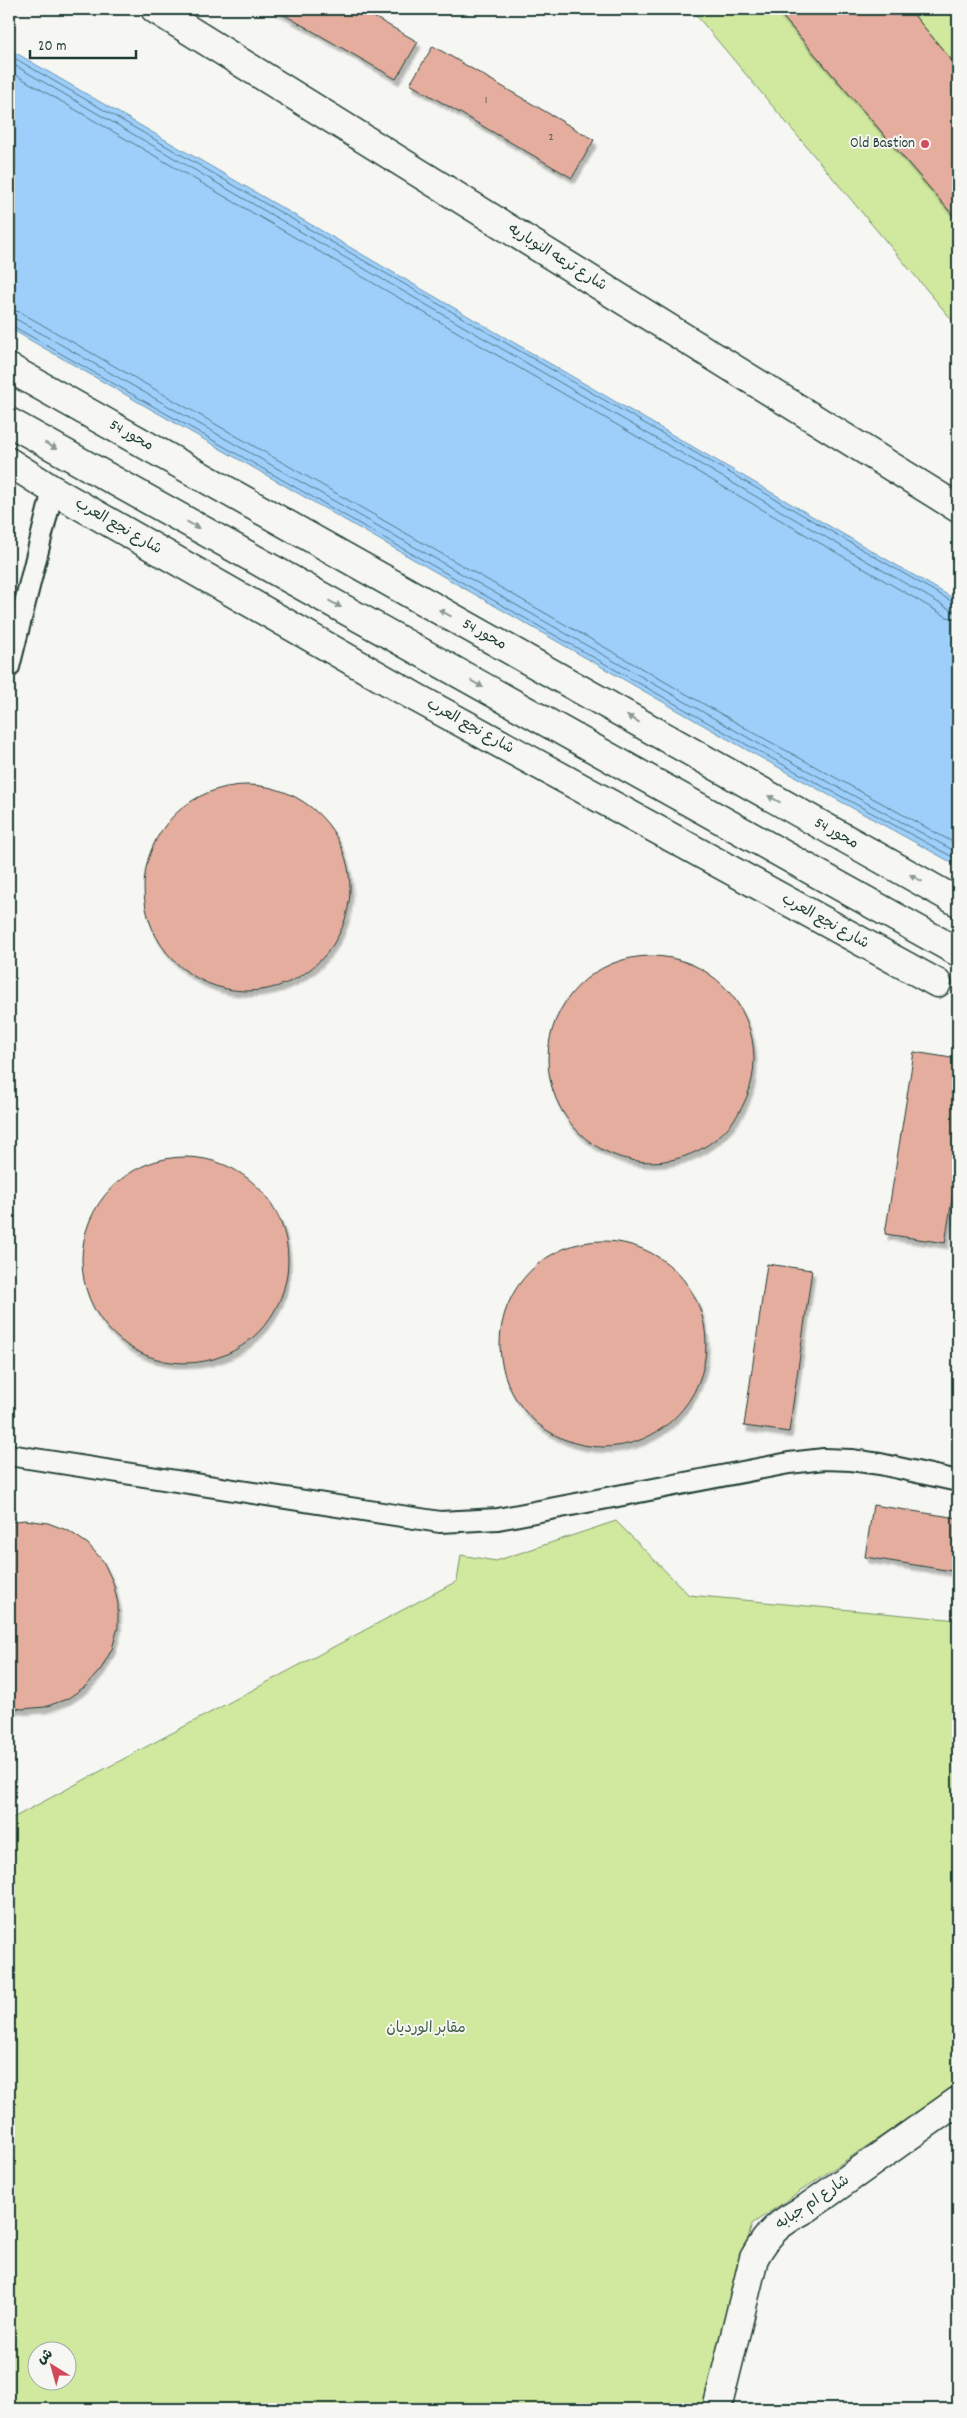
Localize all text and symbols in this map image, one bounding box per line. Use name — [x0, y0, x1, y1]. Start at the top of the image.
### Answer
scale bar — [30, 28, 136, 60]
text: 20 m — [38, 36, 66, 58]
house number: 1 — [485, 92, 487, 109]
house number: 2 — [548, 129, 554, 146]
place label: Old Bastion — [850, 133, 915, 155]
marker: Old Bastion — [919, 138, 931, 150]
street label: شارع ترعه النوباريه — [503, 219, 611, 297]
street label: محور 54 — [105, 415, 157, 457]
one-way arrow — [44, 442, 59, 450]
street label: شارع نجع العرب — [70, 493, 166, 561]
one-way arrow — [187, 521, 200, 530]
one-way arrow — [328, 600, 342, 609]
one-way arrow — [439, 609, 452, 618]
street label: محور 54 — [458, 614, 510, 656]
one-way arrow — [470, 679, 484, 688]
street label: شارع نجع العرب — [422, 694, 518, 760]
one-way arrow — [625, 715, 640, 723]
one-way arrow — [768, 794, 781, 803]
street label: محور 54 — [810, 813, 862, 855]
one-way arrow — [909, 874, 922, 883]
street label: شارع نجع العرب — [777, 889, 873, 955]
park label: مقابر الورديان — [386, 2018, 466, 2040]
street label: شارع ام جبابه — [772, 2170, 854, 2236]
north arrow — [28, 2340, 78, 2390]
text: ش — [33, 2345, 58, 2370]

